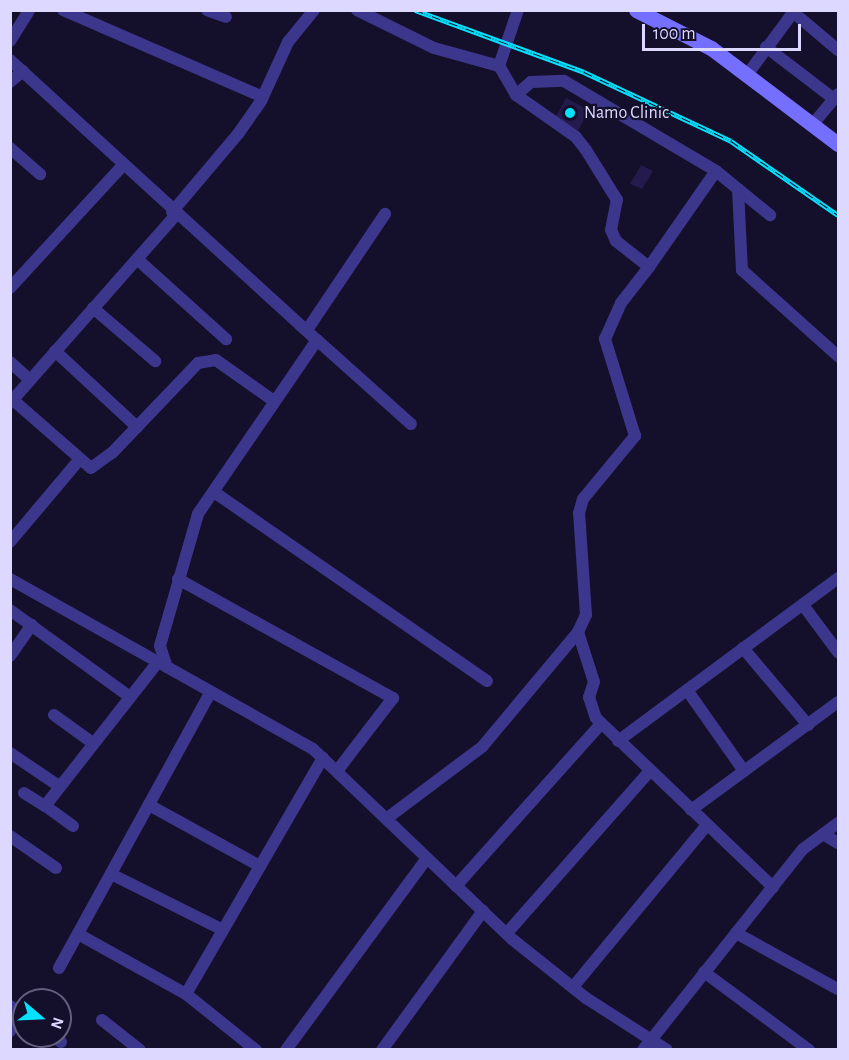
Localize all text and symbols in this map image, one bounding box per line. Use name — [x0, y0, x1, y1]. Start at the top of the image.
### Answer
scale bar — [645, 12, 804, 50]
text: 100 m — [653, 25, 696, 43]
place label: Namo Clinic — [584, 102, 669, 124]
marker: Namo Clinic — [561, 104, 579, 122]
north arrow — [12, 988, 72, 1048]
text: N — [48, 1015, 67, 1031]

